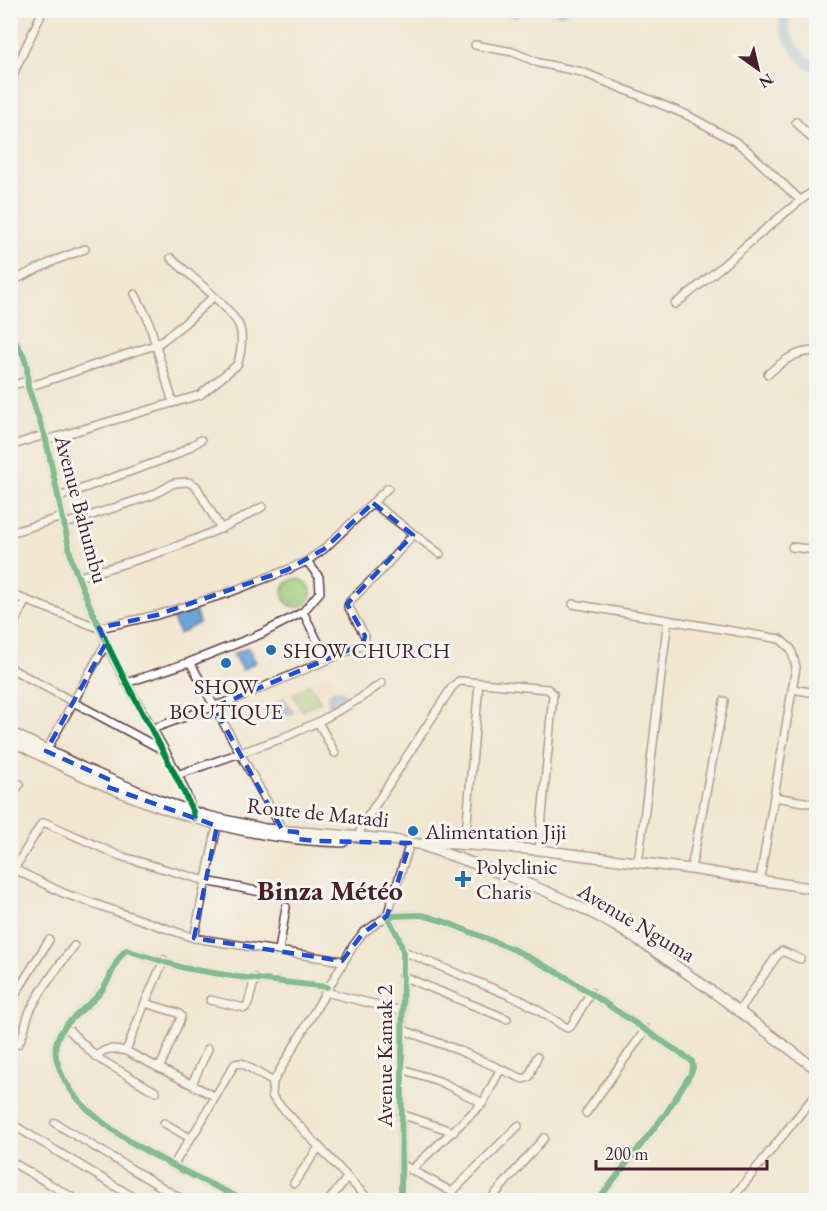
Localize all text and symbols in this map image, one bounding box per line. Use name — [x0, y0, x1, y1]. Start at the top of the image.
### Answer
north arrow — [728, 39, 788, 99]
text: N — [755, 69, 777, 93]
street label: Avenue Bahumbu — [48, 431, 115, 587]
place label: SHOW CHURCH — [283, 636, 450, 665]
marker: SHOW CHURCH — [264, 643, 278, 657]
marker: SHOW BOUTIQUE — [219, 656, 233, 670]
place label: SHOW BOUTIQUE — [169, 672, 283, 726]
street label: Route de Matadi — [246, 791, 390, 834]
place label: Alimentation Jiji — [424, 817, 566, 846]
marker: Alimentation Jiji — [406, 824, 420, 838]
place label: Polyclinic Charis — [476, 852, 558, 906]
marker: Polyclinic Charis — [454, 870, 472, 888]
district label: Binza Météo — [257, 872, 403, 908]
street label: Avenue Nguma — [572, 875, 701, 969]
street label: Avenue Kamak 2 — [370, 984, 399, 1128]
scale bar — [596, 1133, 767, 1171]
text: 200 m — [605, 1142, 649, 1165]

